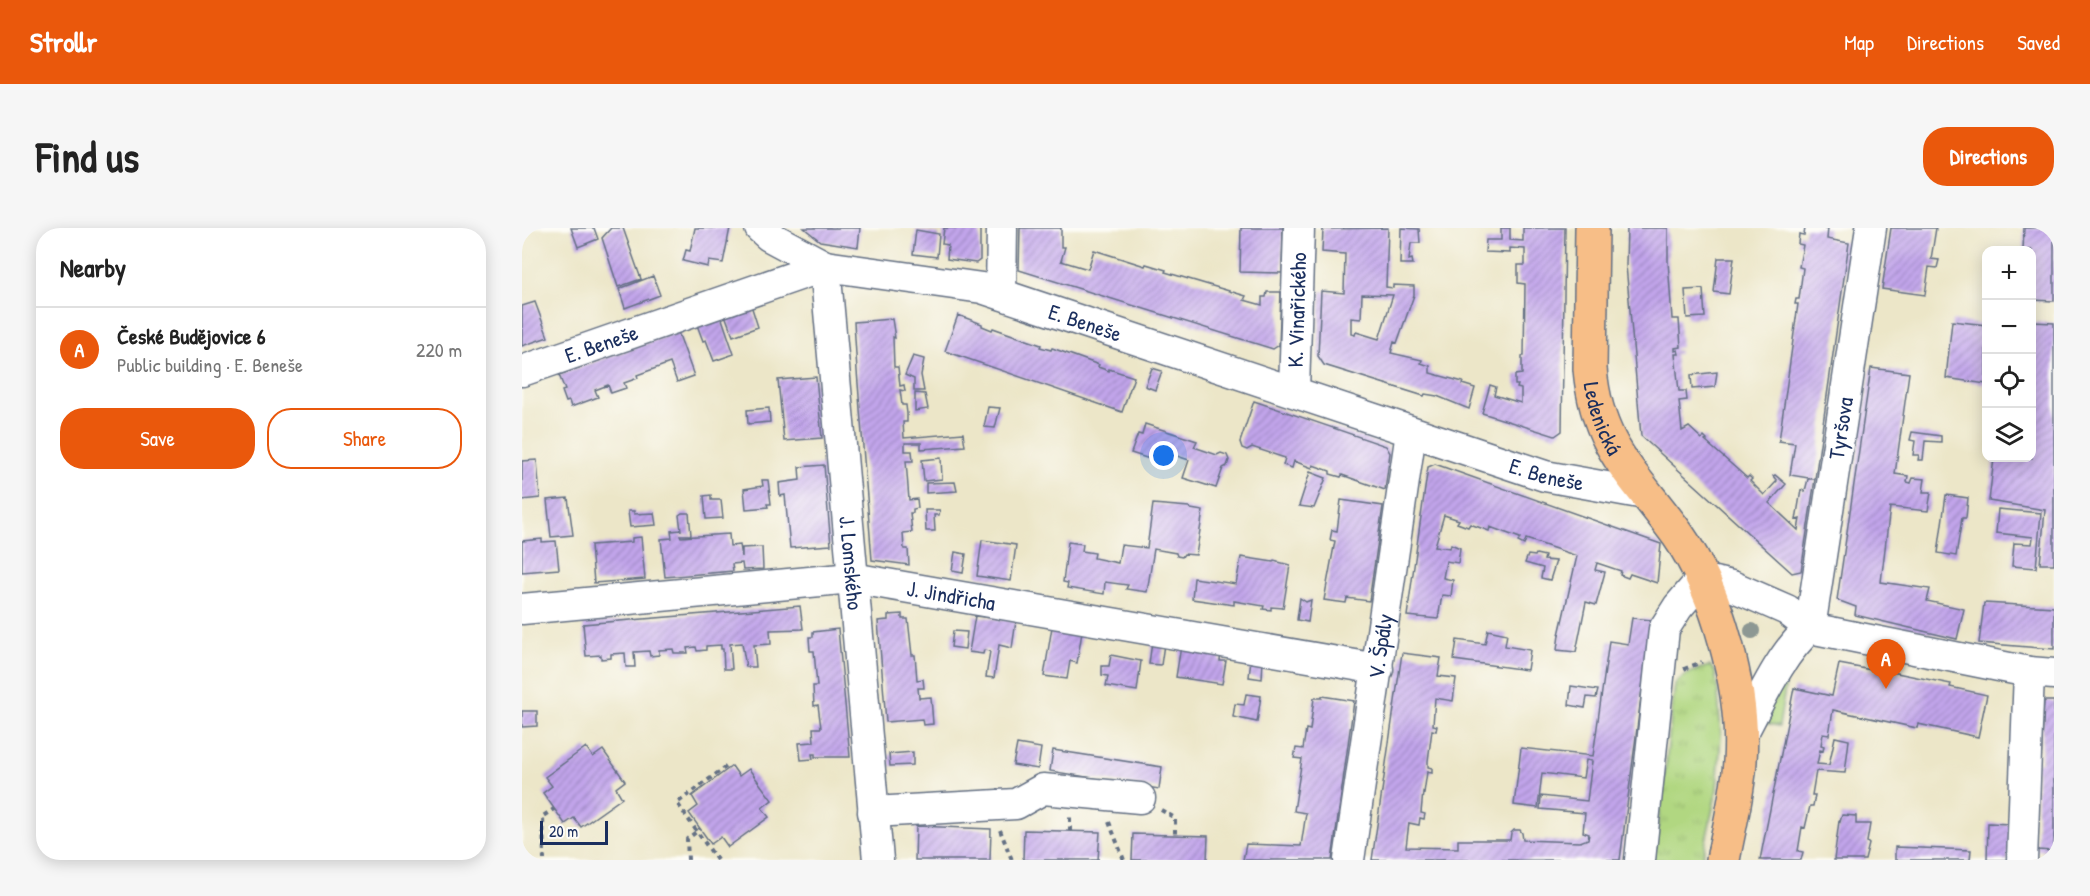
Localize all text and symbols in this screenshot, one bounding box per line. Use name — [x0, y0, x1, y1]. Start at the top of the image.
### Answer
text: Strollr — [30, 23, 97, 61]
text: Map — [1844, 28, 1874, 57]
text: Directions — [1907, 28, 1984, 57]
text: Saved — [2017, 28, 2060, 57]
button: Directions — [1923, 127, 2054, 186]
text: Find us — [36, 128, 139, 185]
map controls — [1982, 246, 2036, 462]
button: + — [1982, 246, 2036, 300]
text: Nearby — [60, 250, 126, 285]
street label: K. Vinařického — [1280, 252, 1313, 368]
street label: E. Beneše — [1045, 296, 1126, 349]
button: − — [1982, 300, 2036, 354]
street label: E. Beneše — [561, 317, 642, 370]
text: České Budějovice 6 — [117, 321, 265, 351]
text: A — [75, 336, 84, 363]
text: 220 m — [416, 336, 462, 363]
text: Public building · E. Beneše — [117, 351, 303, 378]
button: locate — [1982, 354, 2036, 408]
street label: Ledenická — [1577, 380, 1630, 461]
street label: Tyršova — [1821, 395, 1860, 462]
button: Save — [60, 408, 255, 469]
button: Share — [267, 408, 462, 469]
button: layers — [1982, 408, 2036, 462]
your location — [1149, 441, 1178, 470]
street label: E. Beneše — [1506, 450, 1586, 498]
street label: J. Lomského — [832, 514, 871, 611]
street label: J. Jindřicha — [904, 573, 998, 618]
street label: V. Špály — [1360, 612, 1400, 681]
pin: A — [1866, 640, 1906, 689]
scale bar — [540, 818, 608, 846]
text: 20 m — [549, 820, 578, 842]

